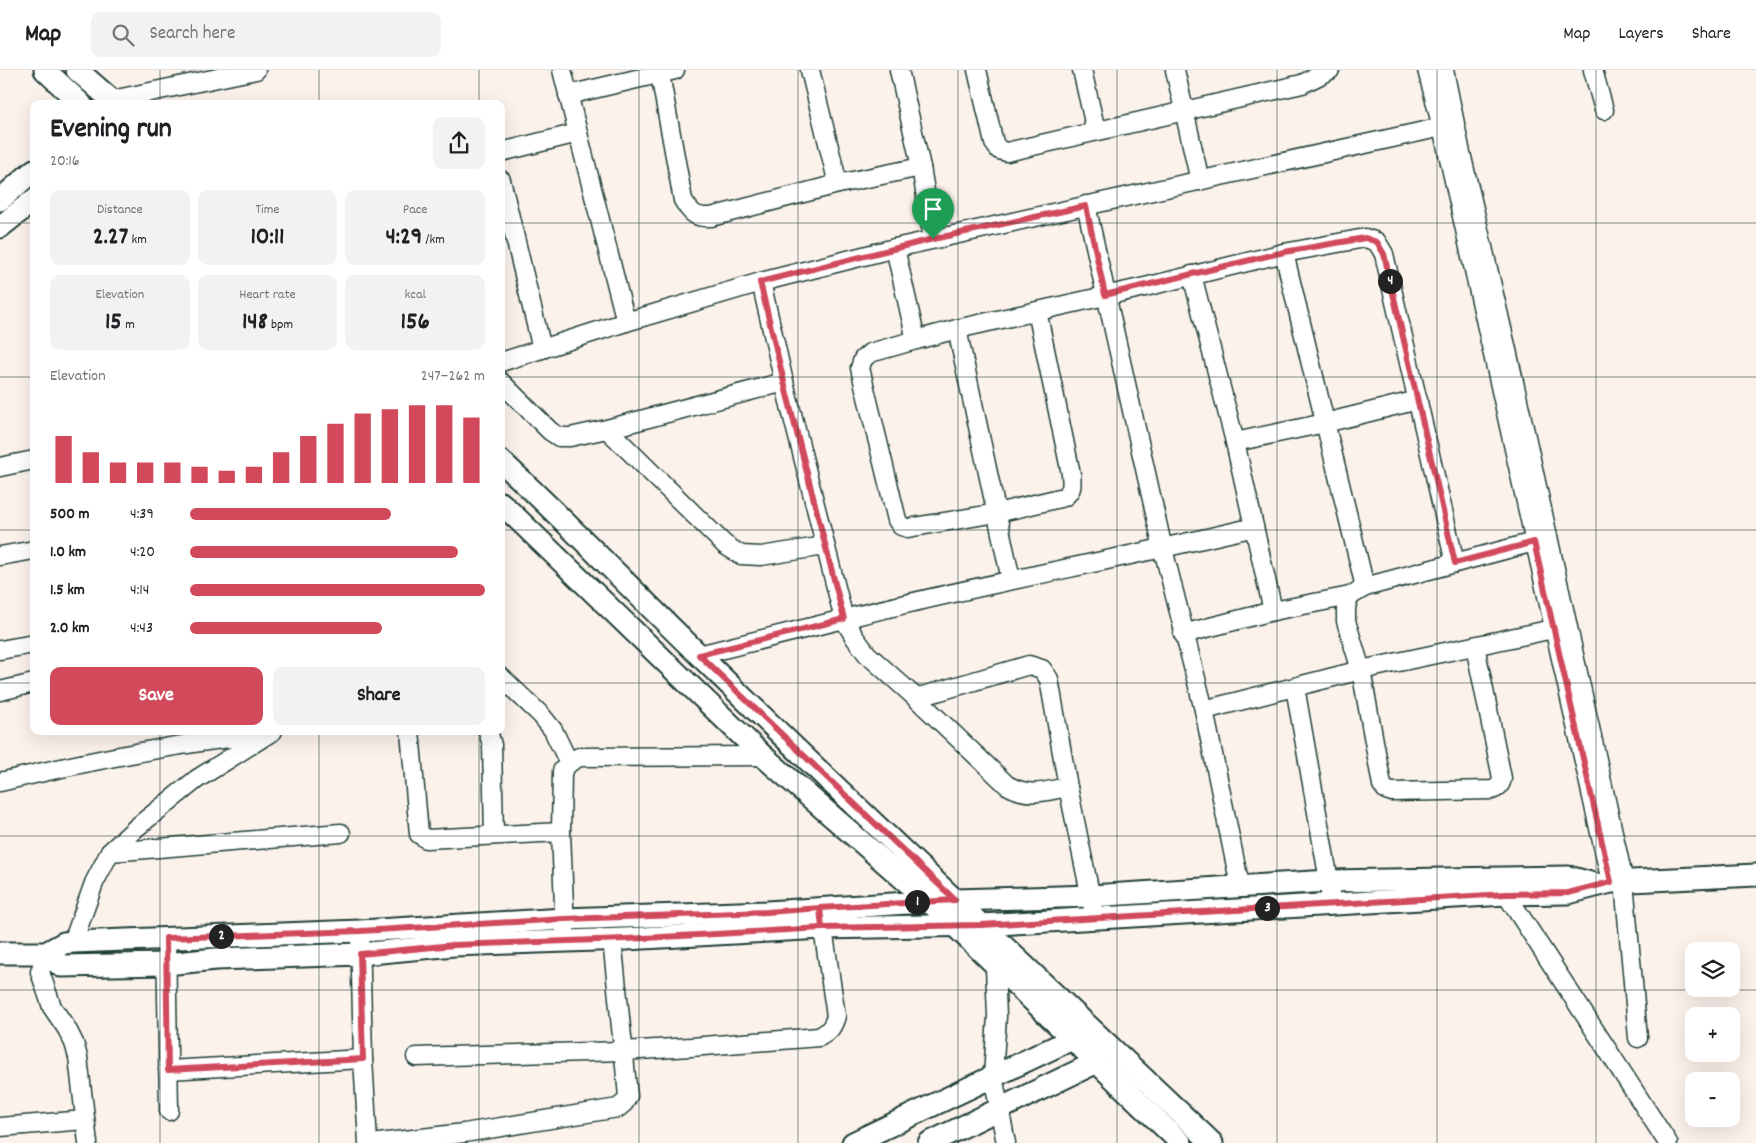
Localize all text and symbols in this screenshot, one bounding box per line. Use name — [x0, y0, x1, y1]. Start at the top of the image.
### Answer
search box — [91, 12, 441, 57]
text: Map — [25, 18, 61, 52]
icon: search — [109, 21, 137, 49]
text: Search here — [149, 21, 235, 48]
text: Map — [1563, 22, 1590, 47]
text: Layers — [1618, 22, 1664, 47]
text: Share — [1692, 22, 1731, 47]
text: Evening run — [50, 111, 172, 151]
button: share — [433, 117, 485, 169]
text: 20:16 — [50, 150, 80, 173]
pin — [912, 188, 954, 239]
icon: arrive — [919, 195, 947, 223]
text: Distance — [97, 200, 143, 220]
text: Time — [256, 200, 279, 220]
text: Pace — [403, 200, 428, 220]
text: 2.27 — [93, 220, 128, 256]
text: 10:11 — [250, 220, 285, 256]
text: 4:29 — [385, 220, 422, 256]
text: km — [128, 230, 147, 250]
text: /km — [422, 230, 445, 250]
pin: 4 — [1378, 268, 1402, 294]
text: 4 — [1388, 271, 1393, 291]
text: Elevation — [95, 285, 144, 305]
text: Heart rate — [239, 285, 296, 305]
text: kcal — [405, 285, 426, 305]
text: 15 — [105, 305, 122, 341]
text: 148 — [242, 305, 268, 341]
text: 156 — [401, 305, 430, 341]
text: m — [122, 315, 135, 335]
text: bpm — [268, 315, 293, 335]
text: Elevation — [50, 365, 106, 388]
text: 247–262 m — [421, 365, 485, 388]
text: 500 m — [50, 503, 90, 526]
text: 4:39 — [130, 503, 154, 526]
text: 1.0 km — [50, 541, 86, 564]
text: 4:20 — [130, 541, 155, 564]
text: 1.5 km — [50, 579, 85, 602]
text: 4:14 — [130, 579, 149, 602]
text: 2.0 km — [50, 617, 90, 640]
text: 4:43 — [130, 617, 153, 640]
button: Save — [50, 667, 263, 725]
button: Share — [273, 667, 485, 725]
pin: 1 — [904, 890, 930, 914]
text: 1 — [916, 892, 919, 912]
pin: 3 — [1254, 896, 1280, 920]
text: 3 — [1264, 898, 1271, 918]
pin: 2 — [208, 924, 234, 948]
text: 2 — [218, 926, 225, 946]
map controls — [1685, 942, 1740, 1127]
button: layers — [1685, 942, 1740, 997]
button: + — [1685, 1007, 1740, 1062]
button: − — [1685, 1072, 1740, 1127]

